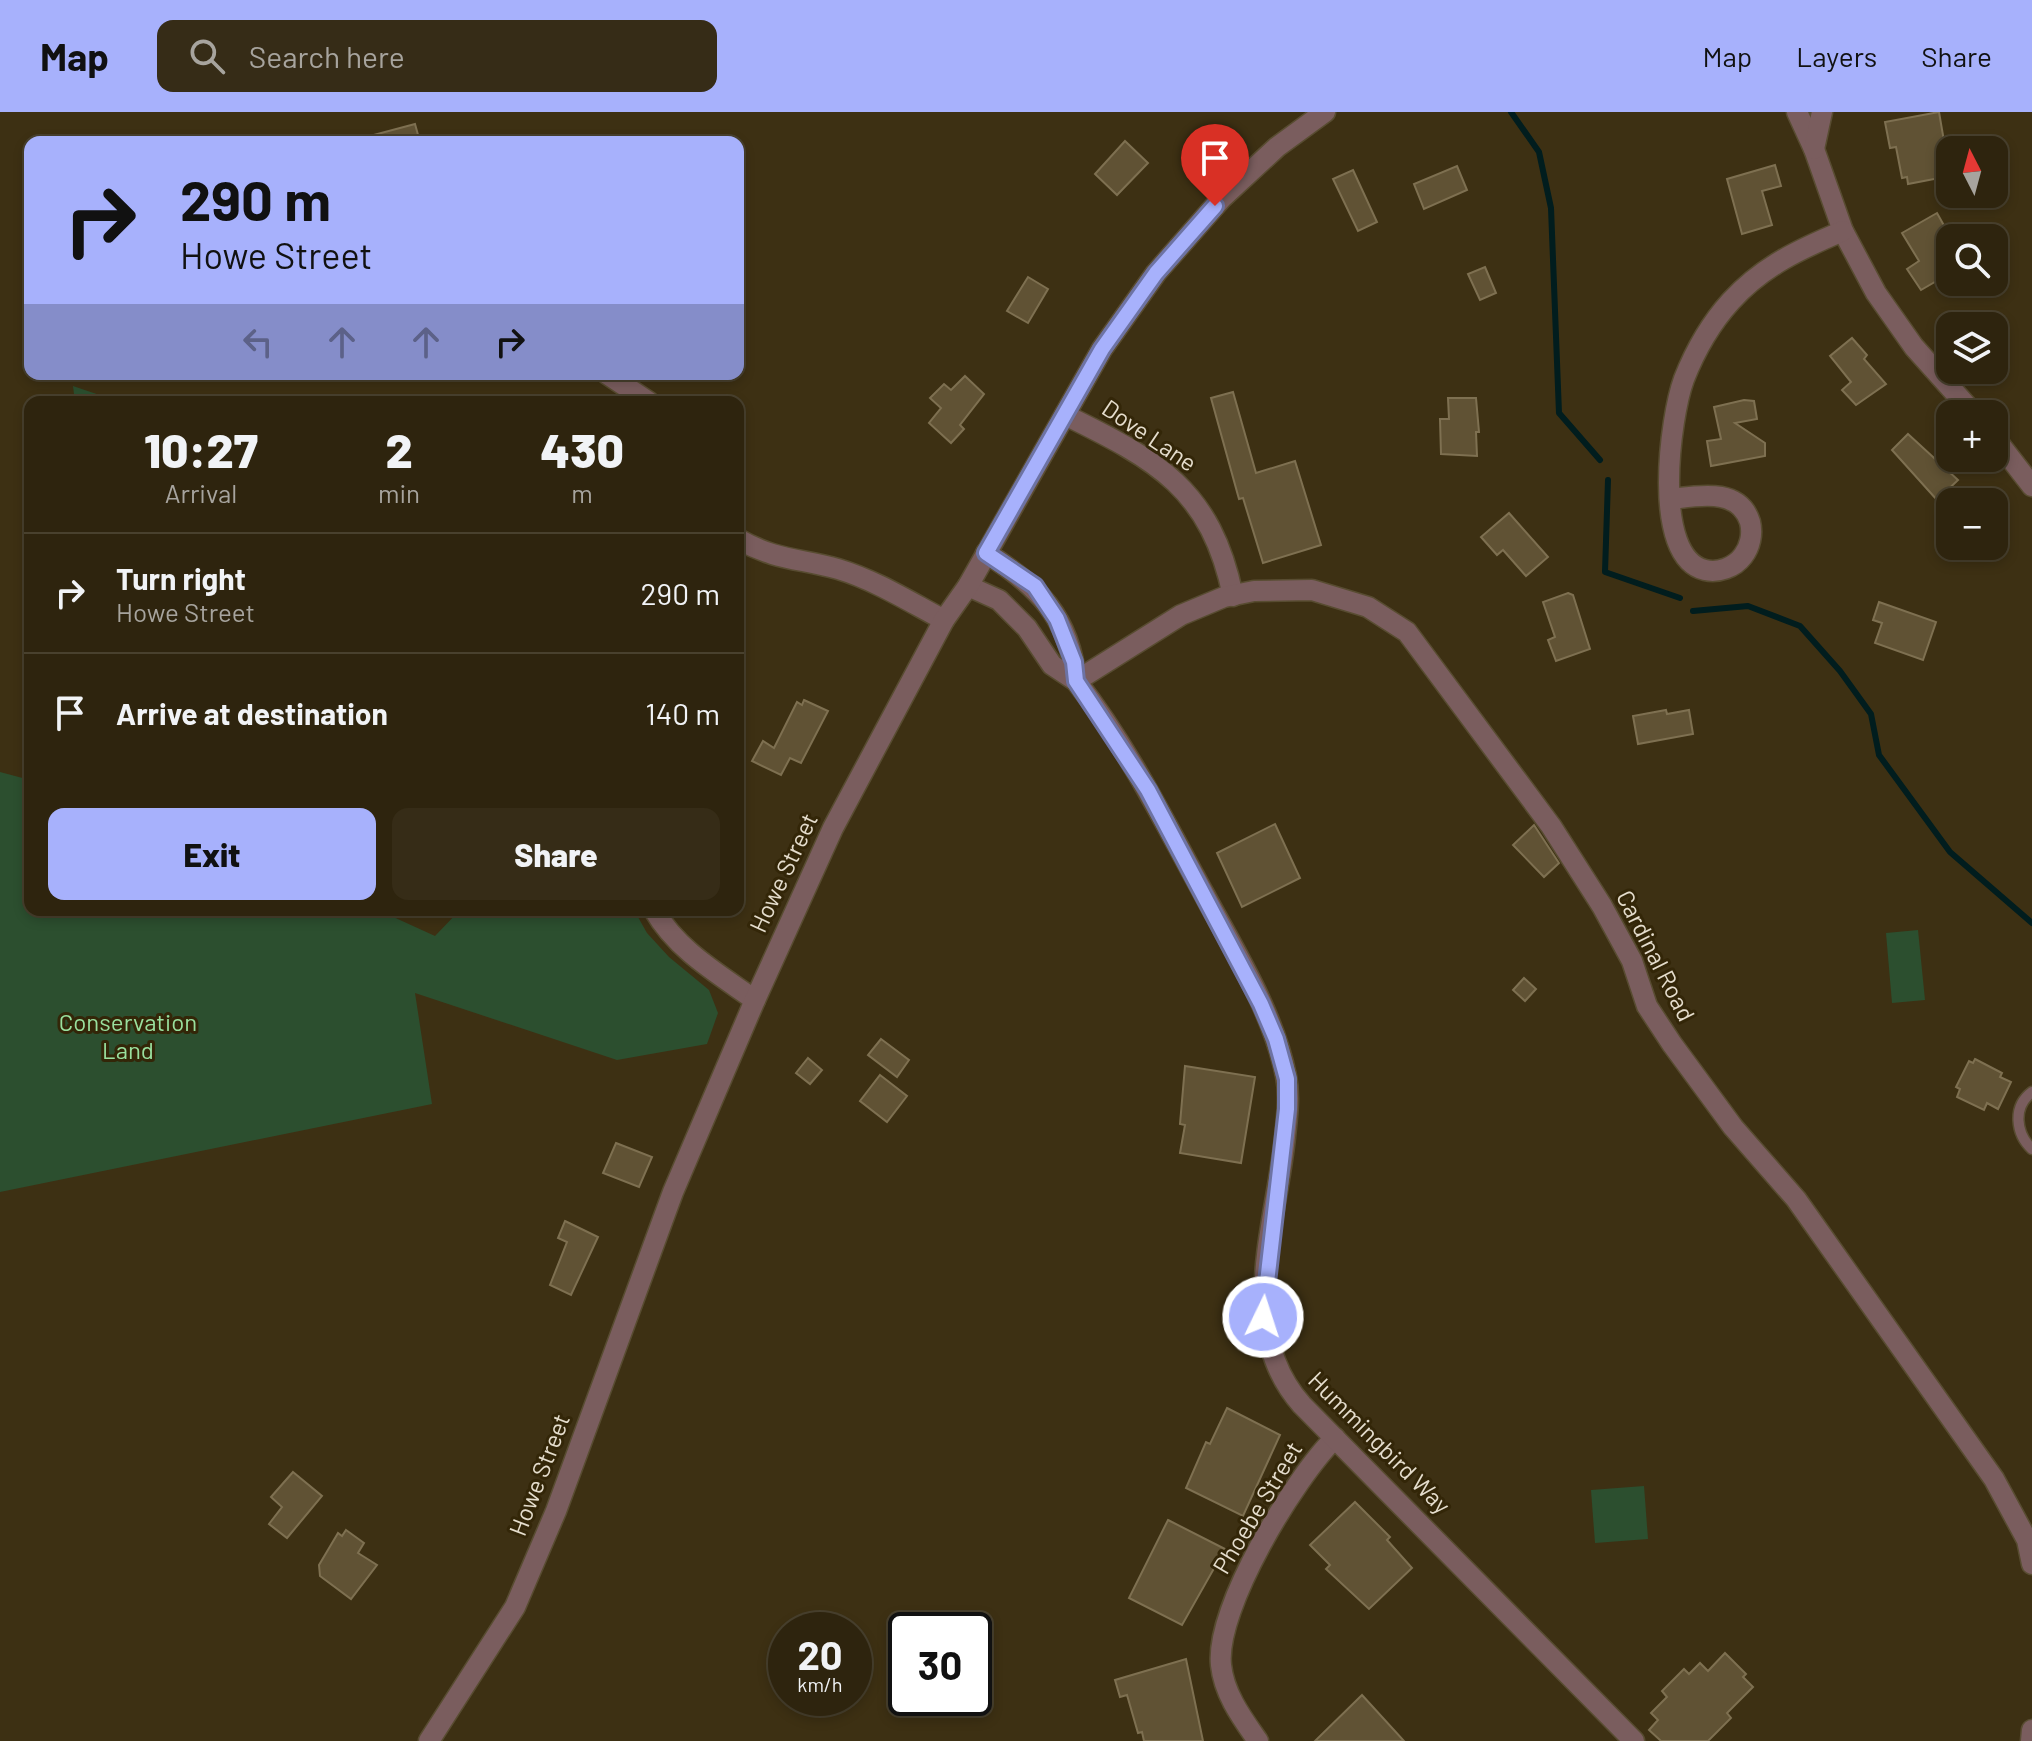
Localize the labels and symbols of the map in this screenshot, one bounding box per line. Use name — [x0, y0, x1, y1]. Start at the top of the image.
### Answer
pin — [1181, 124, 1249, 206]
north arrow — [1936, 136, 2008, 208]
street label: Dove Lane — [1097, 393, 1203, 477]
street label: Howe Street — [742, 808, 823, 937]
street label: Cardinal Road — [1611, 885, 1702, 1026]
park label: Conservation Land — [59, 1007, 197, 1064]
position arrow — [1221, 1275, 1305, 1359]
street label: Hummingbird Way — [1303, 1365, 1457, 1519]
street label: Howe Street — [502, 1409, 575, 1540]
street label: Phoebe Street — [1206, 1436, 1307, 1579]
speed limit sign: 30 — [888, 1612, 992, 1716]

